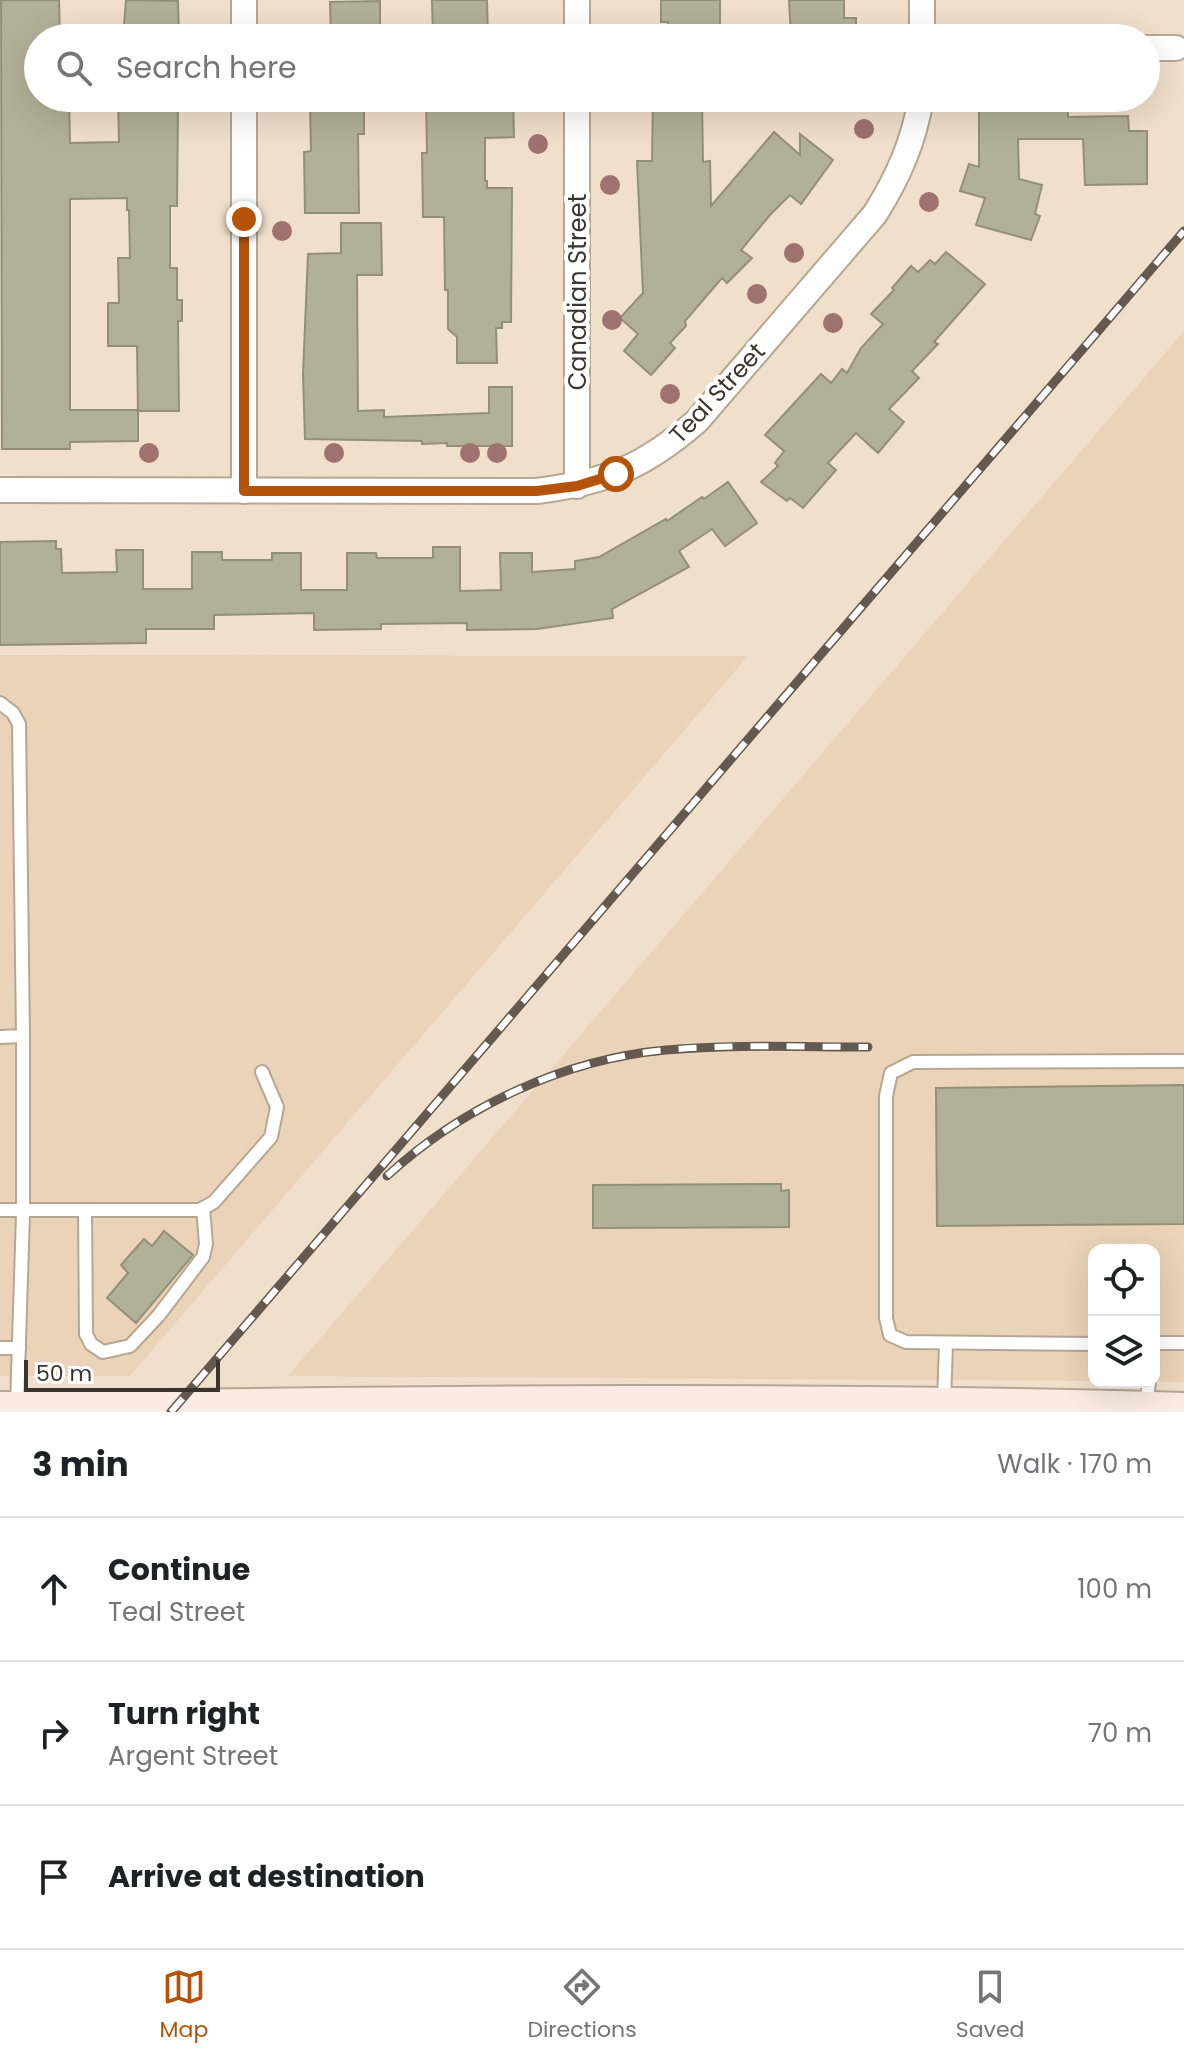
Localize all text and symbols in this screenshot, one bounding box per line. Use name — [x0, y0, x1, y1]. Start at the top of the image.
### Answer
search box — [24, 24, 1160, 112]
icon: search — [52, 46, 96, 90]
text: Search here — [116, 46, 297, 89]
street label: Canadian Street — [561, 194, 594, 390]
route end — [226, 201, 262, 237]
street label: Teal Street — [662, 335, 772, 451]
route start — [598, 456, 634, 492]
map controls — [1088, 1244, 1160, 1388]
button: locate — [1088, 1244, 1160, 1316]
button: layers — [1088, 1316, 1160, 1388]
scale bar — [24, 1356, 220, 1392]
text: 50 m — [36, 1358, 92, 1389]
text: 3 min — [32, 1440, 129, 1488]
text: Walk · 170 m — [997, 1446, 1152, 1482]
text: Continue — [108, 1548, 250, 1591]
icon: ahead — [32, 1567, 76, 1611]
text: 100 m — [1077, 1571, 1152, 1607]
text: Teal Street — [108, 1594, 245, 1630]
text: Turn right — [108, 1692, 260, 1735]
icon: right — [32, 1711, 76, 1755]
text: 70 m — [1088, 1715, 1152, 1751]
text: Argent Street — [108, 1738, 278, 1774]
icon: arrive — [32, 1855, 76, 1899]
text: Arrive at destination — [108, 1855, 425, 1898]
tab: Map — [160, 1965, 208, 2046]
tab: Directions — [527, 1965, 637, 2046]
tab: Saved — [956, 1965, 1024, 2046]

